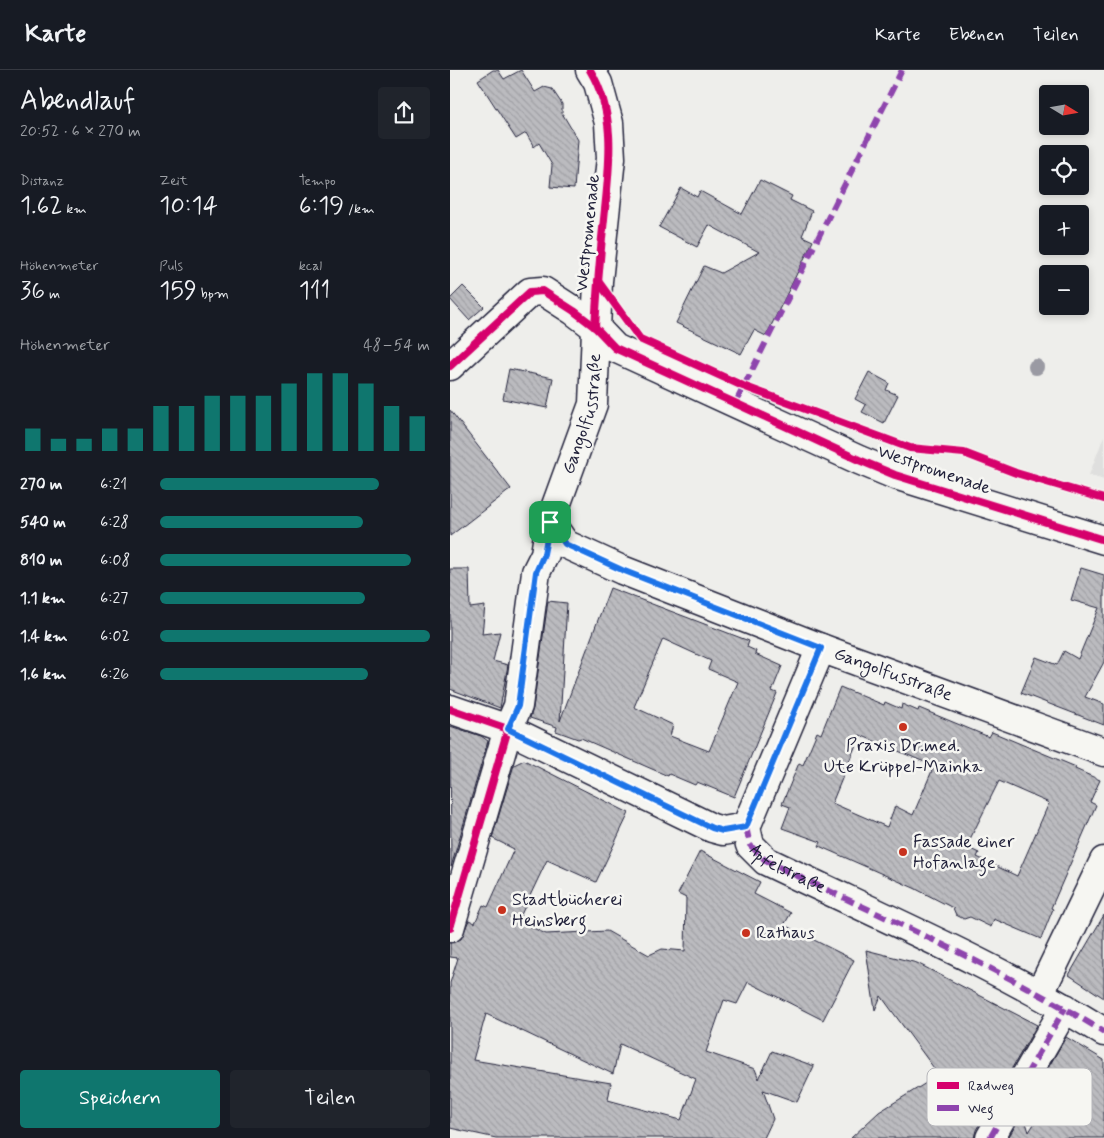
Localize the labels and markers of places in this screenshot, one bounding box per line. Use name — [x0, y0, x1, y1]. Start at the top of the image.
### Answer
pin — [529, 501, 571, 543]
marker: Praxis Dr.med. Ute Krüppel-Mainka — [897, 721, 909, 733]
place label: Praxis Dr.med. Ute Krüppel-Mainka — [824, 734, 983, 779]
place label: Fassade einer Hofanlage — [913, 830, 1015, 877]
marker: Fassade einer Hofanlage — [897, 846, 909, 858]
place label: Stadtbücherei Heinsberg — [512, 888, 622, 935]
marker: Stadtbücherei Heinsberg — [496, 904, 508, 916]
place label: Rathaus — [756, 921, 815, 945]
marker: Rathaus — [740, 927, 752, 939]

